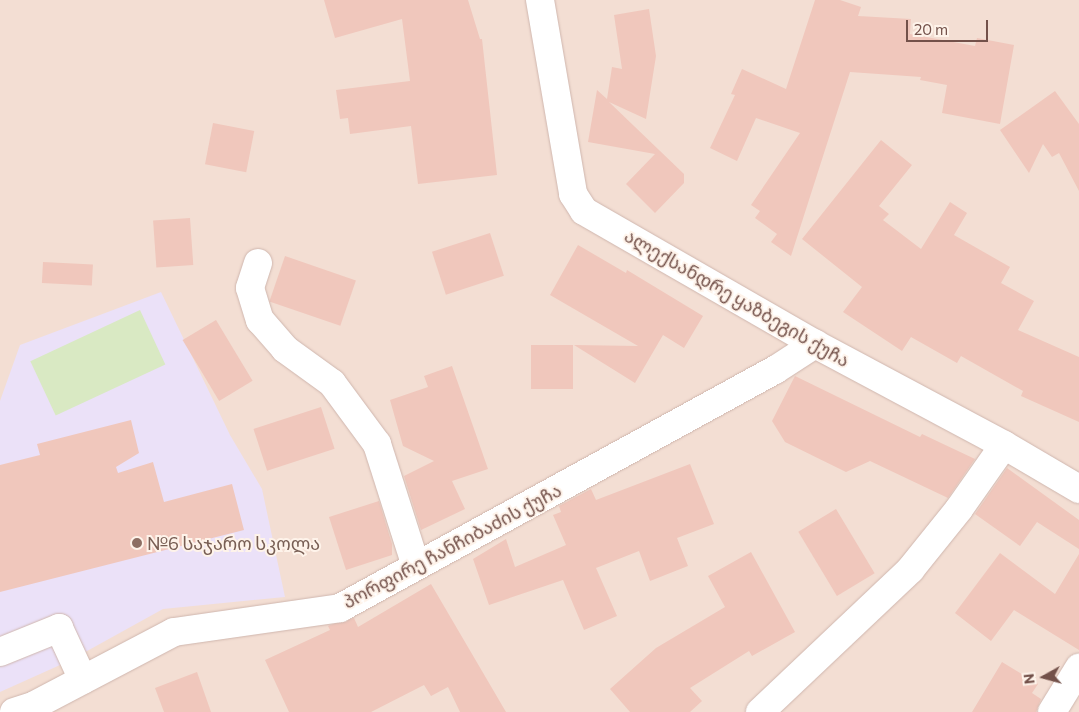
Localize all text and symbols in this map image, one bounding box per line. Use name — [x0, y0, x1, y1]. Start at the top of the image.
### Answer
scale bar — [909, 10, 992, 42]
text: 20 m — [914, 20, 948, 38]
street label: ალექსანდრე ყაზბეგის ქუჩა — [621, 225, 853, 371]
street label: პორფირე ჩანჩიბაძის ქუჩა — [339, 479, 565, 613]
place label: №6 საჯარო სკოლა — [147, 532, 320, 554]
marker: №6 საჯარო სკოლა — [131, 537, 143, 549]
north arrow — [1019, 652, 1069, 702]
text: N — [1020, 673, 1038, 685]

